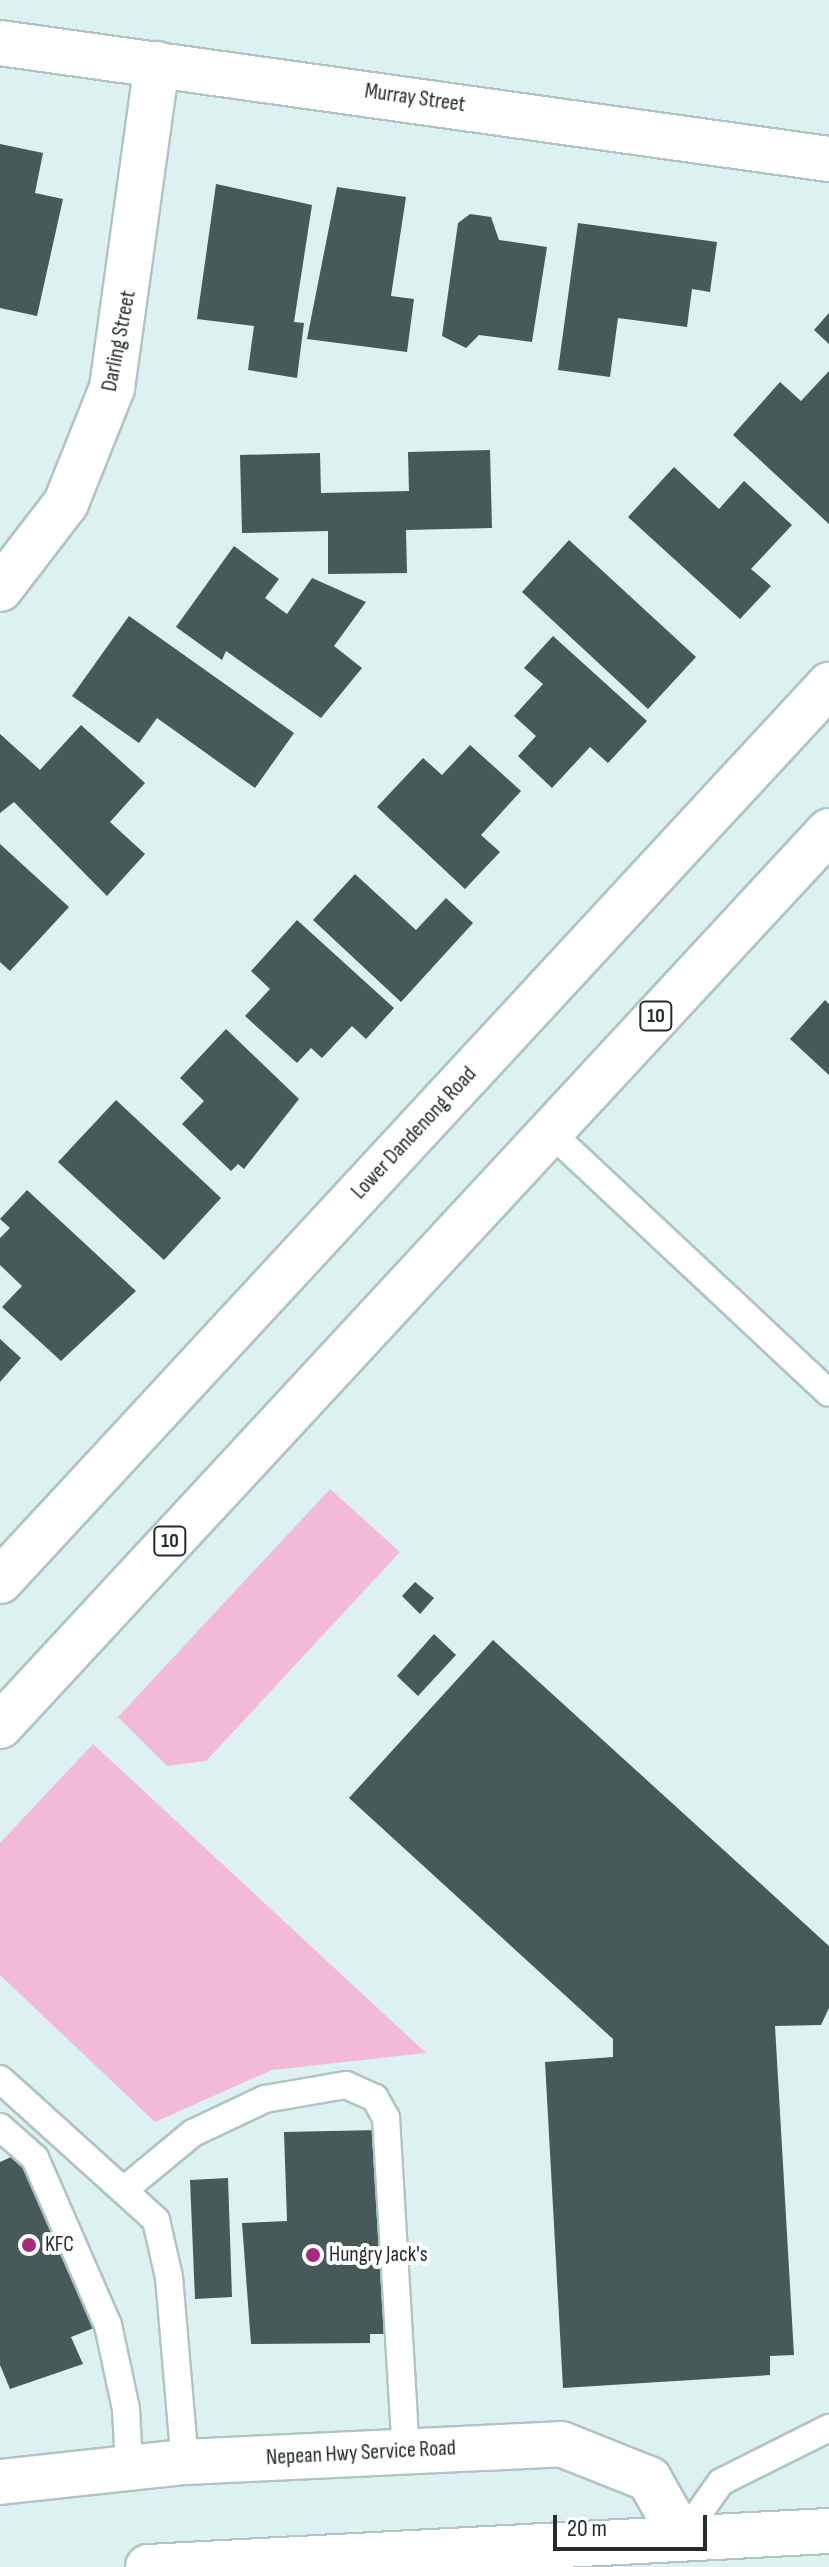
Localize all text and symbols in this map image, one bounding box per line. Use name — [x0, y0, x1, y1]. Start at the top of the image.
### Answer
street label: Murray Street — [363, 78, 467, 118]
street label: Darling Street — [96, 288, 142, 394]
road number: 10 — [638, 1000, 674, 1032]
street label: Lower Dandenong Road — [346, 1061, 482, 1205]
road number: 10 — [152, 1525, 188, 1557]
place label: KFC — [45, 2232, 74, 2258]
marker: KFC — [20, 2236, 38, 2254]
place label: Hungry Jack's — [329, 2242, 428, 2268]
marker: Hungry Jack's — [304, 2246, 322, 2264]
street label: Nepean Hwy Service Road — [265, 2435, 457, 2471]
scale bar — [557, 2499, 711, 2549]
text: 20 m — [567, 2514, 607, 2543]

